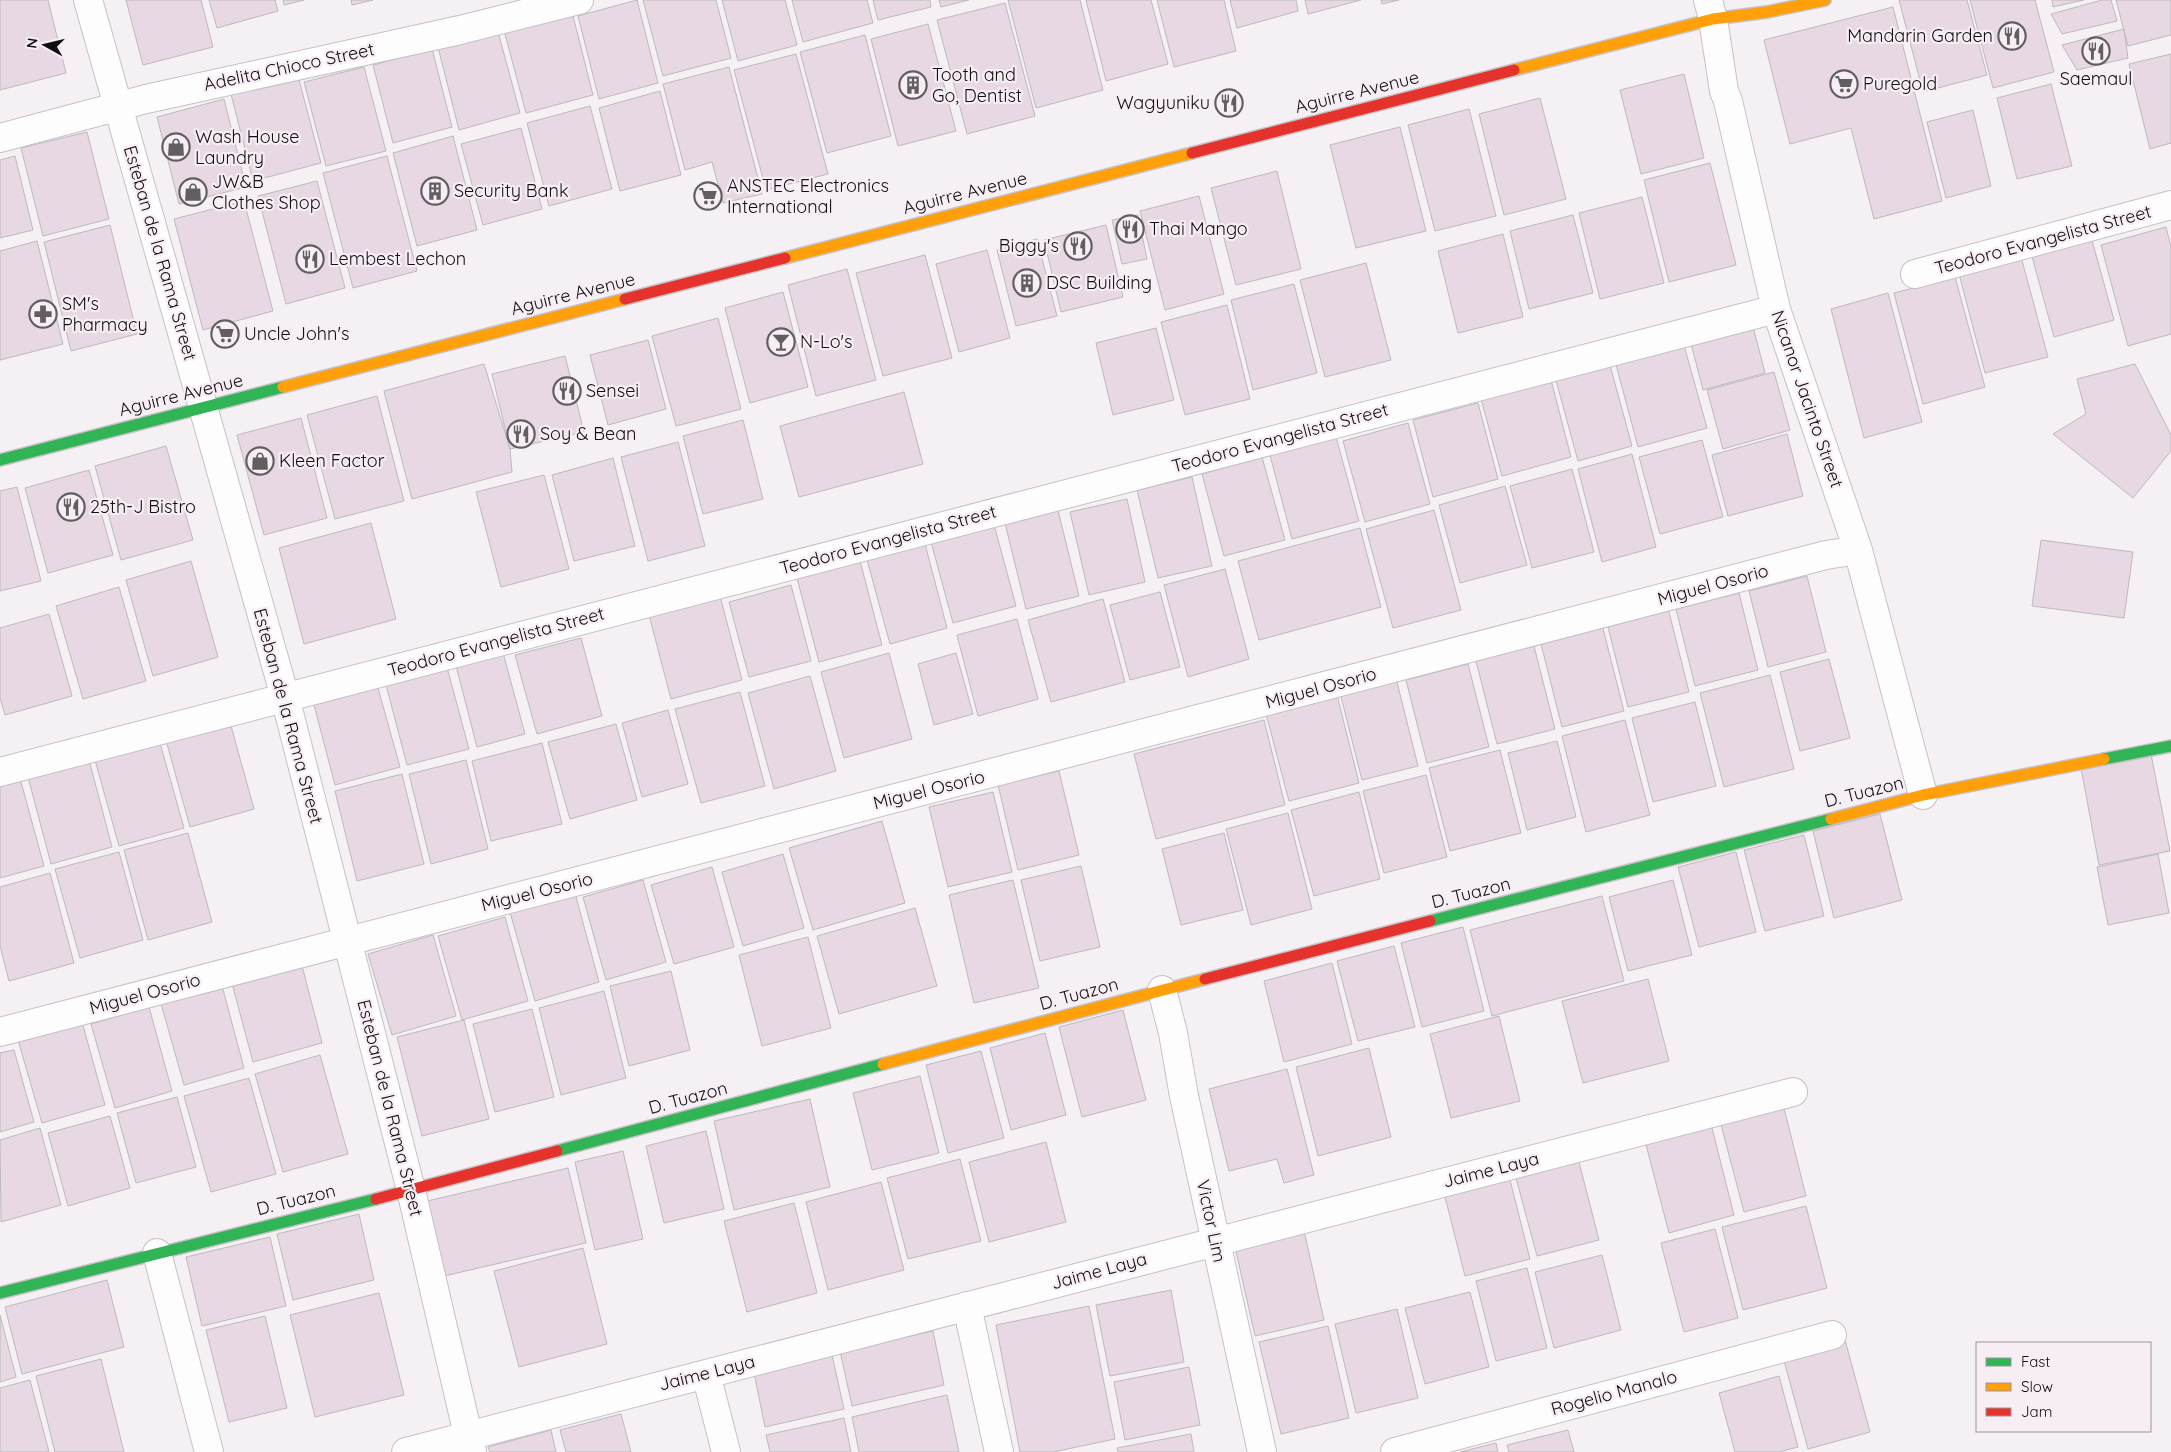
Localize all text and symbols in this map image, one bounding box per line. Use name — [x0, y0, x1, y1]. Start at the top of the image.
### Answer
north arrow — [20, 20, 70, 70]
restaurant icon: Mandarin Garden — [1997, 21, 2027, 51]
place label: Mandarin Garden — [1847, 24, 1993, 47]
restaurant icon: Saemaul — [2081, 36, 2111, 66]
text: N — [22, 37, 42, 50]
street label: Adelita Chioco Street — [202, 37, 376, 96]
place label: Tooth and Go, Dentist — [932, 63, 1022, 107]
street label: Aguirre Avenue — [1293, 65, 1421, 118]
place label: Saemaul — [2060, 67, 2132, 90]
supermarket icon: Puregold — [1829, 69, 1859, 99]
building icon: Tooth and Go, Dentist — [898, 70, 928, 100]
place label: Puregold — [1863, 72, 1937, 95]
restaurant icon: Wagyuniku — [1214, 88, 1244, 118]
place label: Wagyuniku — [1116, 91, 1210, 114]
place label: Wash House Laundry — [195, 125, 299, 169]
shop icon: Wash House Laundry — [161, 132, 191, 162]
street label: Esteban de la Rama Street — [119, 143, 202, 363]
street label: Aguirre Avenue — [901, 166, 1029, 219]
place label: JW&B Clothes Shop — [212, 170, 321, 214]
place label: ANSTEC Electronics International — [727, 174, 889, 218]
building icon: Security Bank — [420, 176, 450, 206]
shop icon: JW&B Clothes Shop — [178, 177, 208, 207]
place label: Security Bank — [454, 179, 569, 202]
supermarket icon: ANSTEC Electronics International — [693, 181, 723, 211]
street label: Teodoro Evangelista Street — [1932, 200, 2154, 280]
restaurant icon: Thai Mango — [1115, 214, 1145, 244]
place label: Thai Mango — [1149, 217, 1248, 240]
restaurant icon: Biggy's — [1063, 231, 1093, 261]
place label: Biggy's — [999, 234, 1059, 257]
restaurant icon: Lembest Lechon — [295, 244, 325, 274]
place label: Lembest Lechon — [329, 247, 466, 270]
street label: Aguirre Avenue — [509, 267, 637, 320]
building icon: DSC Building — [1012, 268, 1042, 298]
place label: DSC Building — [1046, 271, 1152, 294]
place label: SM's Pharmacy — [62, 292, 148, 336]
pharmacy icon: SM's Pharmacy — [28, 299, 58, 329]
street label: Nicanor Jacinto Street — [1766, 307, 1849, 491]
supermarket icon: Uncle John's — [210, 319, 240, 349]
place label: Uncle John's — [244, 322, 349, 345]
bar icon: N-Lo's — [766, 327, 796, 357]
place label: N-Lo's — [800, 330, 853, 353]
street label: Aguirre Avenue — [117, 368, 245, 421]
restaurant icon: Sensei — [552, 376, 582, 406]
place label: Sensei — [586, 379, 639, 402]
street label: Teodoro Evangelista Street — [1169, 398, 1391, 478]
restaurant icon: Soy & Bean — [506, 419, 536, 449]
place label: Soy & Bean — [540, 422, 637, 445]
shop icon: Kleen Factor — [245, 446, 275, 476]
place label: Kleen Factor — [279, 449, 385, 472]
restaurant icon: 25th-J Bistro — [56, 492, 86, 522]
place label: 25th-J Bistro — [90, 495, 196, 518]
street label: Teodoro Evangelista Street — [777, 500, 999, 580]
street label: Miguel Osorio — [1655, 559, 1771, 610]
street label: Teodoro Evangelista Street — [385, 602, 607, 682]
street label: Esteban de la Rama Street — [249, 605, 328, 826]
street label: Miguel Osorio — [1263, 662, 1379, 713]
street label: Miguel Osorio — [871, 765, 987, 814]
street label: D. Tuazon — [1822, 771, 1906, 812]
street label: Miguel Osorio — [479, 867, 595, 916]
street label: D. Tuazon — [1429, 872, 1513, 913]
street label: Miguel Osorio — [87, 968, 203, 1019]
street label: D. Tuazon — [1037, 972, 1121, 1015]
street label: Esteban de la Rama Street — [352, 997, 429, 1219]
street label: D. Tuazon — [646, 1076, 730, 1119]
street label: Jaime Laya — [1440, 1146, 1541, 1193]
street label: Victor Lim — [1192, 1178, 1231, 1264]
street label: D. Tuazon — [254, 1179, 338, 1220]
street label: Jaime Laya — [1048, 1247, 1149, 1294]
legend — [1976, 1342, 2151, 1432]
street label: Jaime Laya — [656, 1349, 757, 1396]
text: Fast — [2021, 1352, 2050, 1371]
street label: Rogelio Manalo — [1548, 1365, 1679, 1420]
text: Slow — [2021, 1377, 2053, 1396]
text: Jam — [2021, 1402, 2052, 1421]

